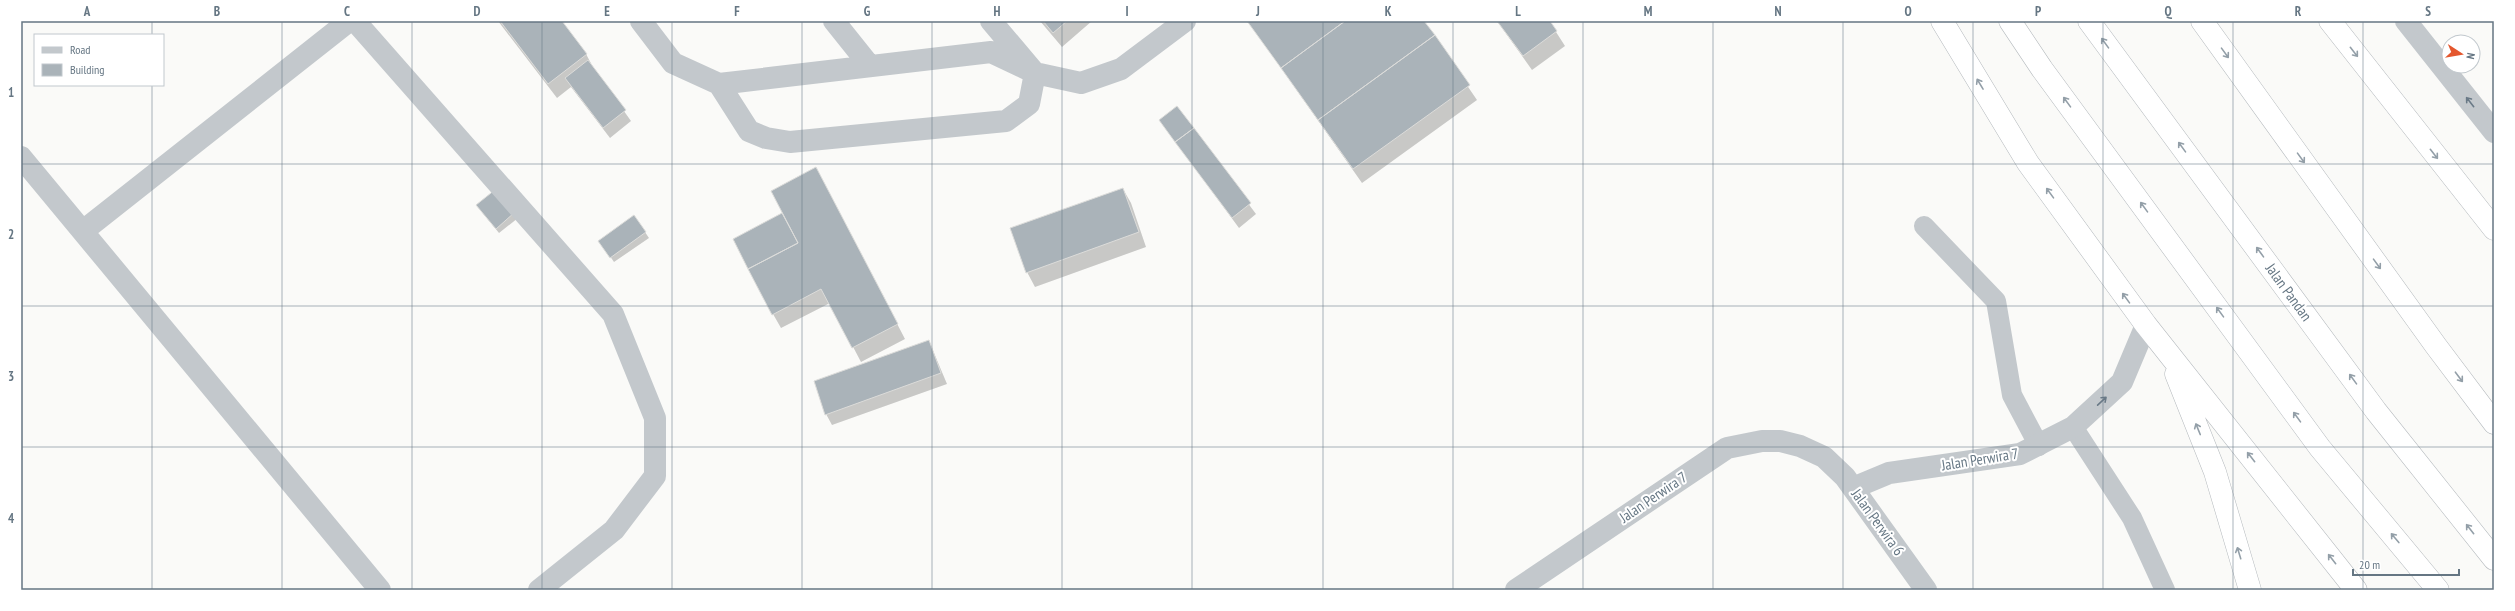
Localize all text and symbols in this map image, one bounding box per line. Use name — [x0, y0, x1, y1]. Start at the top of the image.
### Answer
text: A — [83, 3, 91, 20]
text: B — [214, 3, 220, 20]
text: C — [344, 3, 350, 20]
text: D — [474, 3, 481, 20]
text: E — [604, 3, 610, 20]
text: F — [734, 3, 740, 20]
text: G — [864, 3, 871, 20]
text: H — [994, 3, 1001, 20]
text: I — [1125, 3, 1129, 20]
text: J — [1255, 3, 1260, 20]
text: K — [1385, 3, 1392, 20]
text: L — [1515, 3, 1521, 20]
text: M — [1644, 3, 1653, 20]
text: N — [1774, 3, 1782, 20]
text: O — [1904, 3, 1912, 20]
text: P — [2035, 3, 2041, 20]
text: Q — [2164, 3, 2172, 20]
text: R — [2295, 3, 2302, 20]
text: S — [2425, 3, 2431, 20]
legend — [34, 34, 164, 86]
north arrow — [2441, 34, 2481, 74]
one-way arrow — [2101, 37, 2109, 48]
text: Road — [70, 42, 90, 57]
one-way arrow — [2350, 46, 2358, 57]
one-way arrow — [2221, 47, 2229, 58]
text: N — [2463, 52, 2478, 60]
text: Building — [70, 62, 105, 77]
one-way arrow — [1975, 78, 1983, 90]
text: 1 — [8, 84, 14, 101]
one-way arrow — [2465, 96, 2474, 107]
one-way arrow — [2063, 97, 2071, 108]
one-way arrow — [2178, 142, 2187, 153]
one-way arrow — [2430, 148, 2439, 159]
one-way arrow — [2297, 153, 2305, 164]
one-way arrow — [2046, 188, 2054, 199]
one-way arrow — [2139, 202, 2148, 213]
text: 2 — [8, 226, 14, 243]
one-way arrow — [2255, 247, 2264, 258]
one-way arrow — [2373, 258, 2381, 269]
street label: Jalan Pandan — [2261, 259, 2316, 325]
one-way arrow — [2122, 293, 2131, 304]
one-way arrow — [2216, 307, 2225, 318]
text: 3 — [8, 368, 14, 385]
one-way arrow — [2455, 371, 2463, 382]
one-way arrow — [2349, 374, 2357, 385]
one-way arrow — [2097, 396, 2107, 405]
one-way arrow — [2293, 411, 2301, 422]
one-way arrow — [2194, 424, 2202, 436]
street label: Jalan Perwira 7 — [1939, 444, 2020, 475]
one-way arrow — [2247, 452, 2255, 463]
street label: Jalan Perwira 7 — [1615, 467, 1691, 527]
street label: Jalan Perwira 6 — [1847, 484, 1909, 559]
text: 4 — [8, 510, 15, 527]
one-way arrow — [2465, 523, 2474, 534]
one-way arrow — [2391, 533, 2400, 544]
one-way arrow — [2235, 546, 2242, 559]
scale bar — [2353, 551, 2459, 577]
one-way arrow — [2327, 554, 2336, 565]
text: 20 m — [2359, 557, 2380, 572]

